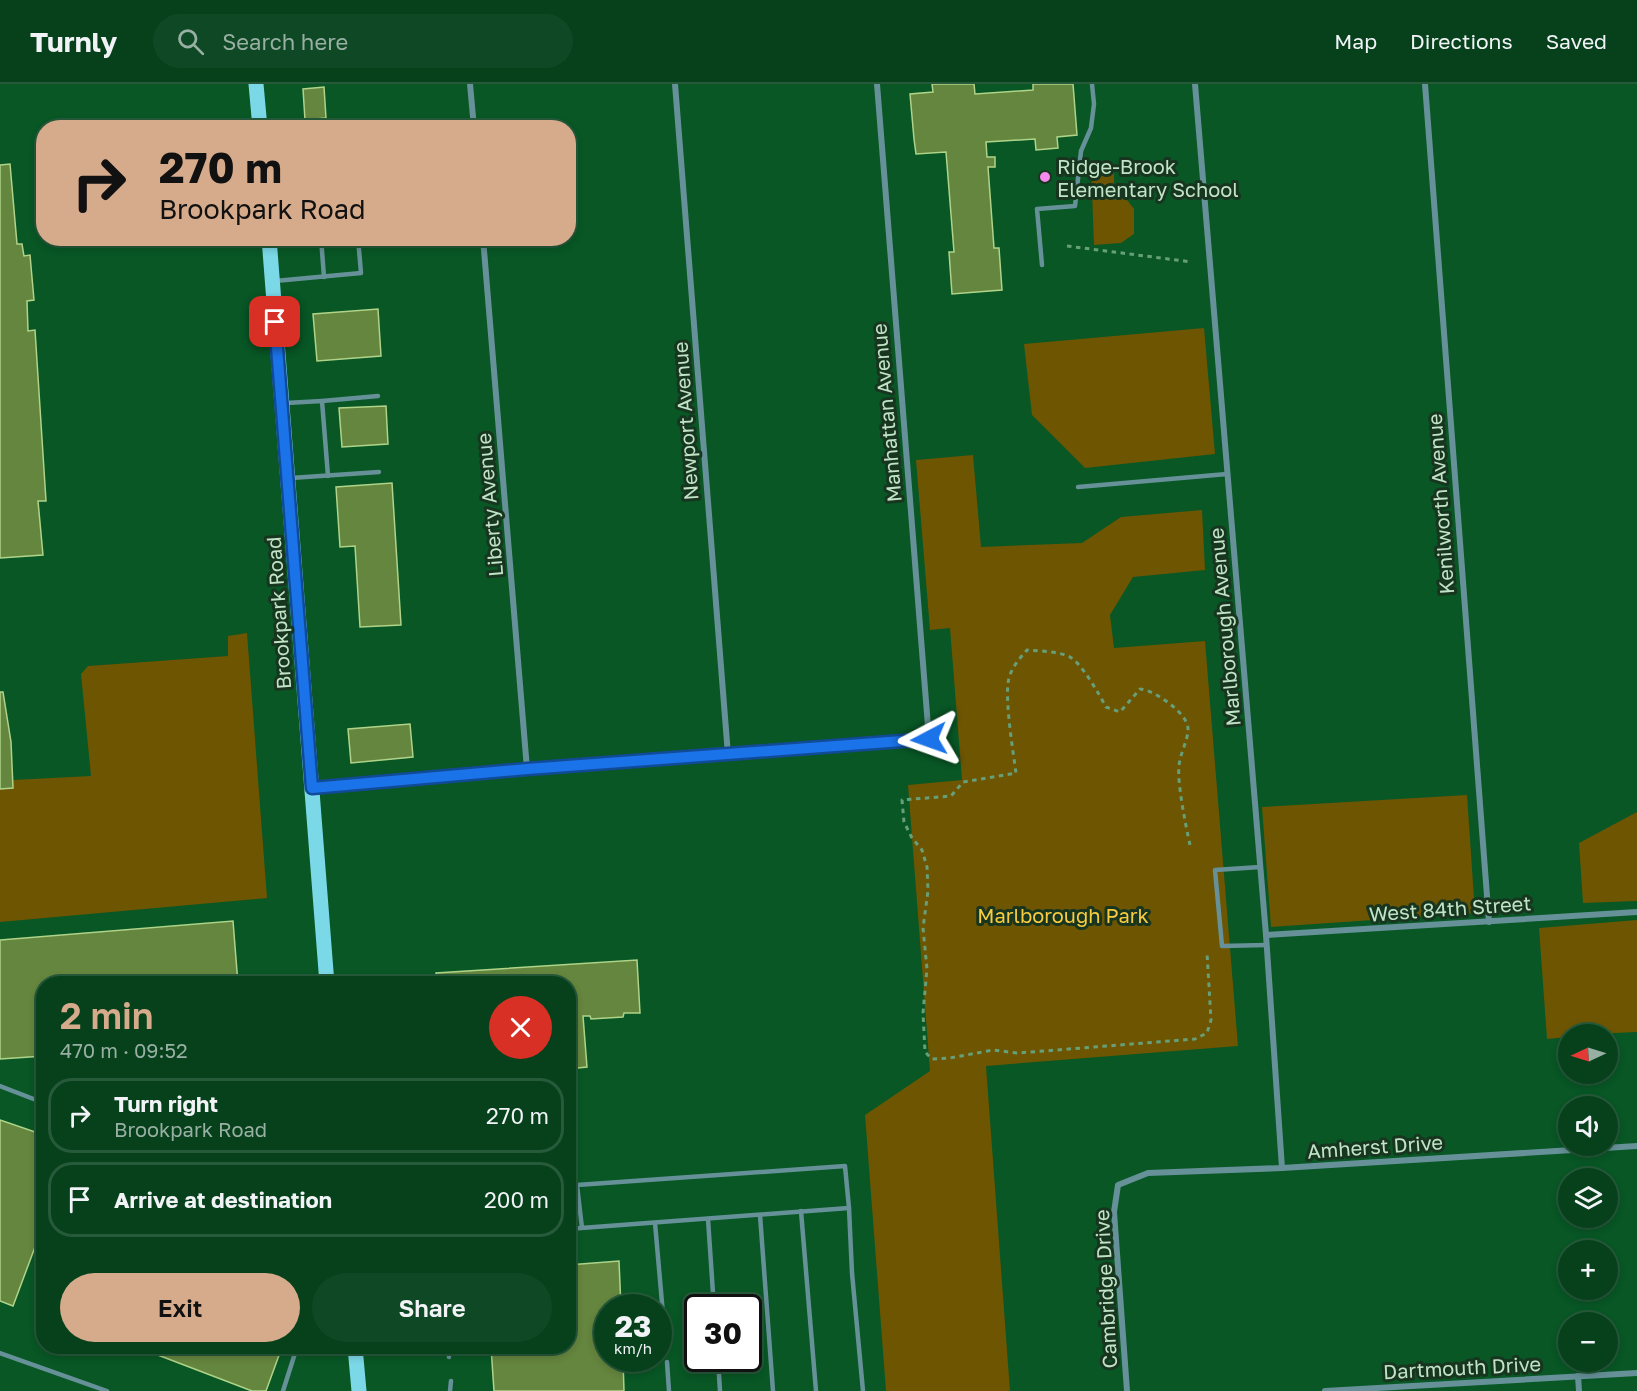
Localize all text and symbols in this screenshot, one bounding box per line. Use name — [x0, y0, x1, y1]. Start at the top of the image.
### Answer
search box — [153, 14, 573, 68]
text: Turnly — [30, 25, 117, 58]
icon: search — [174, 25, 207, 58]
text: Search here — [222, 28, 348, 55]
text: Map — [1334, 28, 1377, 54]
text: Directions — [1410, 28, 1513, 54]
text: Saved — [1546, 28, 1607, 54]
text: 270 m — [159, 142, 282, 192]
icon: right — [60, 144, 138, 222]
place label: Ridge-Brook Elementary School — [1057, 154, 1239, 201]
marker: Ridge-Brook Elementary School — [1038, 170, 1052, 184]
text: Brookpark Road — [159, 193, 366, 225]
pin — [249, 296, 300, 347]
icon: arrive — [258, 305, 291, 338]
street label: Manhattan Avenue — [866, 323, 906, 503]
street label: Newport Avenue — [667, 341, 703, 501]
street label: Kenilworth Avenue — [1422, 413, 1458, 595]
street label: Liberty Avenue — [471, 432, 507, 578]
street label: Marlborough Avenue — [1203, 527, 1245, 727]
street label: Brookpark Road — [261, 536, 295, 690]
position arrow — [897, 707, 961, 771]
street label: West 84th Street — [1368, 890, 1532, 926]
park label: Marlborough Park — [977, 903, 1149, 927]
text: 2 min — [60, 994, 154, 1037]
button: close — [489, 996, 552, 1059]
north arrow — [1558, 1024, 1618, 1084]
map controls — [1558, 1024, 1618, 1372]
text: 470 m · 09:52 — [60, 1038, 188, 1062]
text: Turn right — [114, 1090, 218, 1117]
button: sound — [1558, 1096, 1618, 1156]
icon: right — [63, 1099, 96, 1132]
text: 270 m — [486, 1102, 549, 1129]
text: Brookpark Road — [114, 1117, 267, 1141]
street label: Amherst Drive — [1306, 1129, 1444, 1163]
button: layers — [1558, 1168, 1618, 1228]
icon: arrive — [63, 1183, 96, 1216]
text: Arrive at destination — [114, 1186, 332, 1213]
text: 200 m — [484, 1186, 549, 1213]
street label: Cambridge Drive — [1089, 1209, 1121, 1369]
button: + — [1558, 1240, 1618, 1300]
button: Exit — [60, 1273, 300, 1342]
button: Share — [312, 1273, 552, 1342]
speed limit sign: 30 — [684, 1294, 762, 1372]
text: 23 — [615, 1308, 651, 1344]
button: − — [1558, 1312, 1618, 1372]
text: km/h — [614, 1339, 652, 1357]
street label: Dartmouth Drive — [1382, 1351, 1542, 1383]

